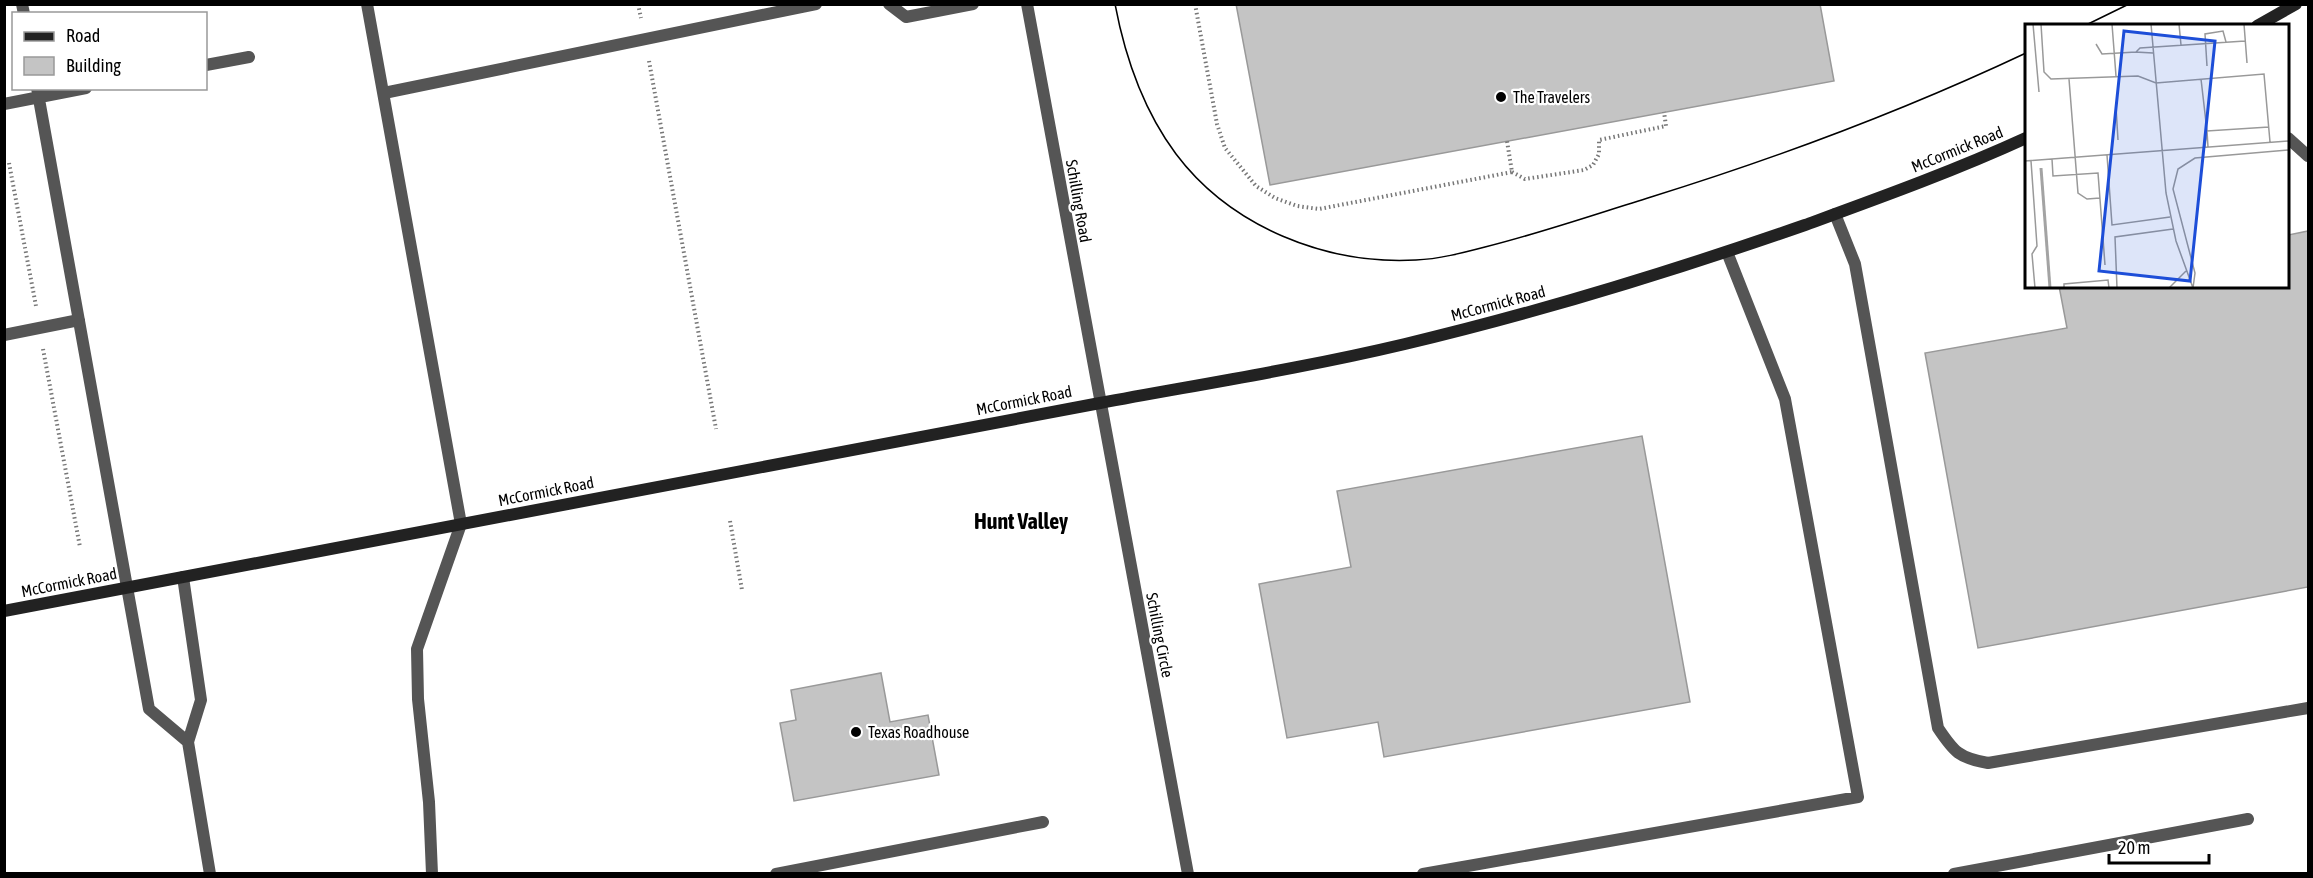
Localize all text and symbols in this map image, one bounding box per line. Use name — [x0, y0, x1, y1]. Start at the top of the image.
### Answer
legend — [12, 12, 207, 90]
inset map — [2025, 24, 2289, 288]
text: Road — [66, 25, 100, 46]
text: Building — [66, 55, 121, 76]
place label: The Travelers — [1513, 88, 1591, 106]
marker: The Travelers — [1494, 90, 1508, 104]
street label: McCormick Road — [1909, 122, 2005, 176]
street label: Schilling Road — [1062, 158, 1095, 244]
street label: McCormick Road — [1449, 282, 1547, 324]
street label: McCormick Road — [975, 382, 1073, 418]
street label: McCormick Road — [497, 473, 595, 509]
district label: Hunt Valley — [974, 508, 1068, 534]
street label: McCormick Road — [20, 564, 118, 600]
street label: Schilling Circle — [1142, 591, 1177, 679]
place label: Texas Roadhouse — [868, 723, 969, 741]
marker: Texas Roadhouse — [849, 725, 863, 739]
scale bar — [2109, 827, 2210, 865]
text: 20 m — [2118, 837, 2150, 858]

